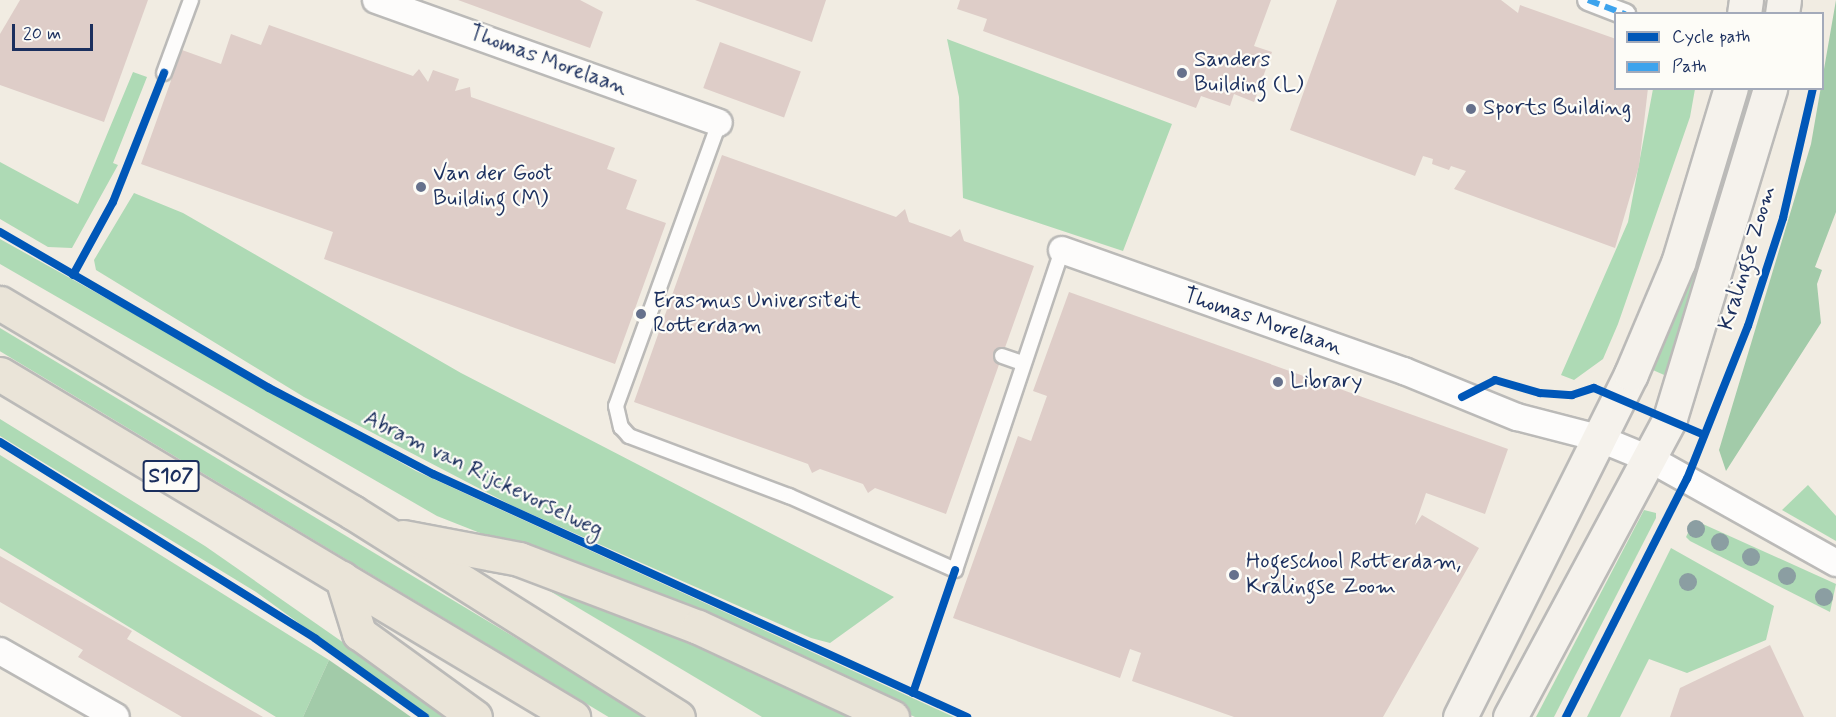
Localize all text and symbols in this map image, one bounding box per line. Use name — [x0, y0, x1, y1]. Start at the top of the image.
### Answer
scale bar — [15, 12, 96, 50]
legend — [1614, 12, 1824, 90]
street label: Thomas Morelaan — [466, 20, 630, 102]
text: 20 m — [23, 22, 61, 46]
text: Cycle path — [1672, 25, 1750, 49]
place label: Sanders Building (L) — [1194, 47, 1304, 98]
text: Path — [1672, 55, 1707, 79]
marker: Sanders Building (L) — [1175, 66, 1189, 80]
place label: Sports Building — [1483, 96, 1626, 122]
marker: Sports Building — [1464, 102, 1478, 116]
place label: Van der Goot Building (M) — [433, 161, 551, 212]
marker: Van der Goot Building (M) — [414, 180, 428, 194]
street label: Kralingse Zoom — [1713, 182, 1783, 334]
street label: Thomas Morelaan — [1181, 283, 1345, 361]
place label: Erasmus Universiteit Rotterdam — [653, 288, 861, 340]
marker: Erasmus Universiteit Rotterdam — [634, 307, 648, 321]
place label: Library — [1290, 369, 1362, 395]
marker: Library — [1271, 375, 1285, 389]
street label: Abram van Rijckevorselweg — [359, 406, 607, 544]
road number: S107 — [142, 458, 200, 494]
place label: Hogeschool Rotterdam, Kralingse Zoom — [1246, 549, 1463, 600]
marker: Hogeschool Rotterdam, Kralingse Zoom — [1227, 568, 1241, 582]

